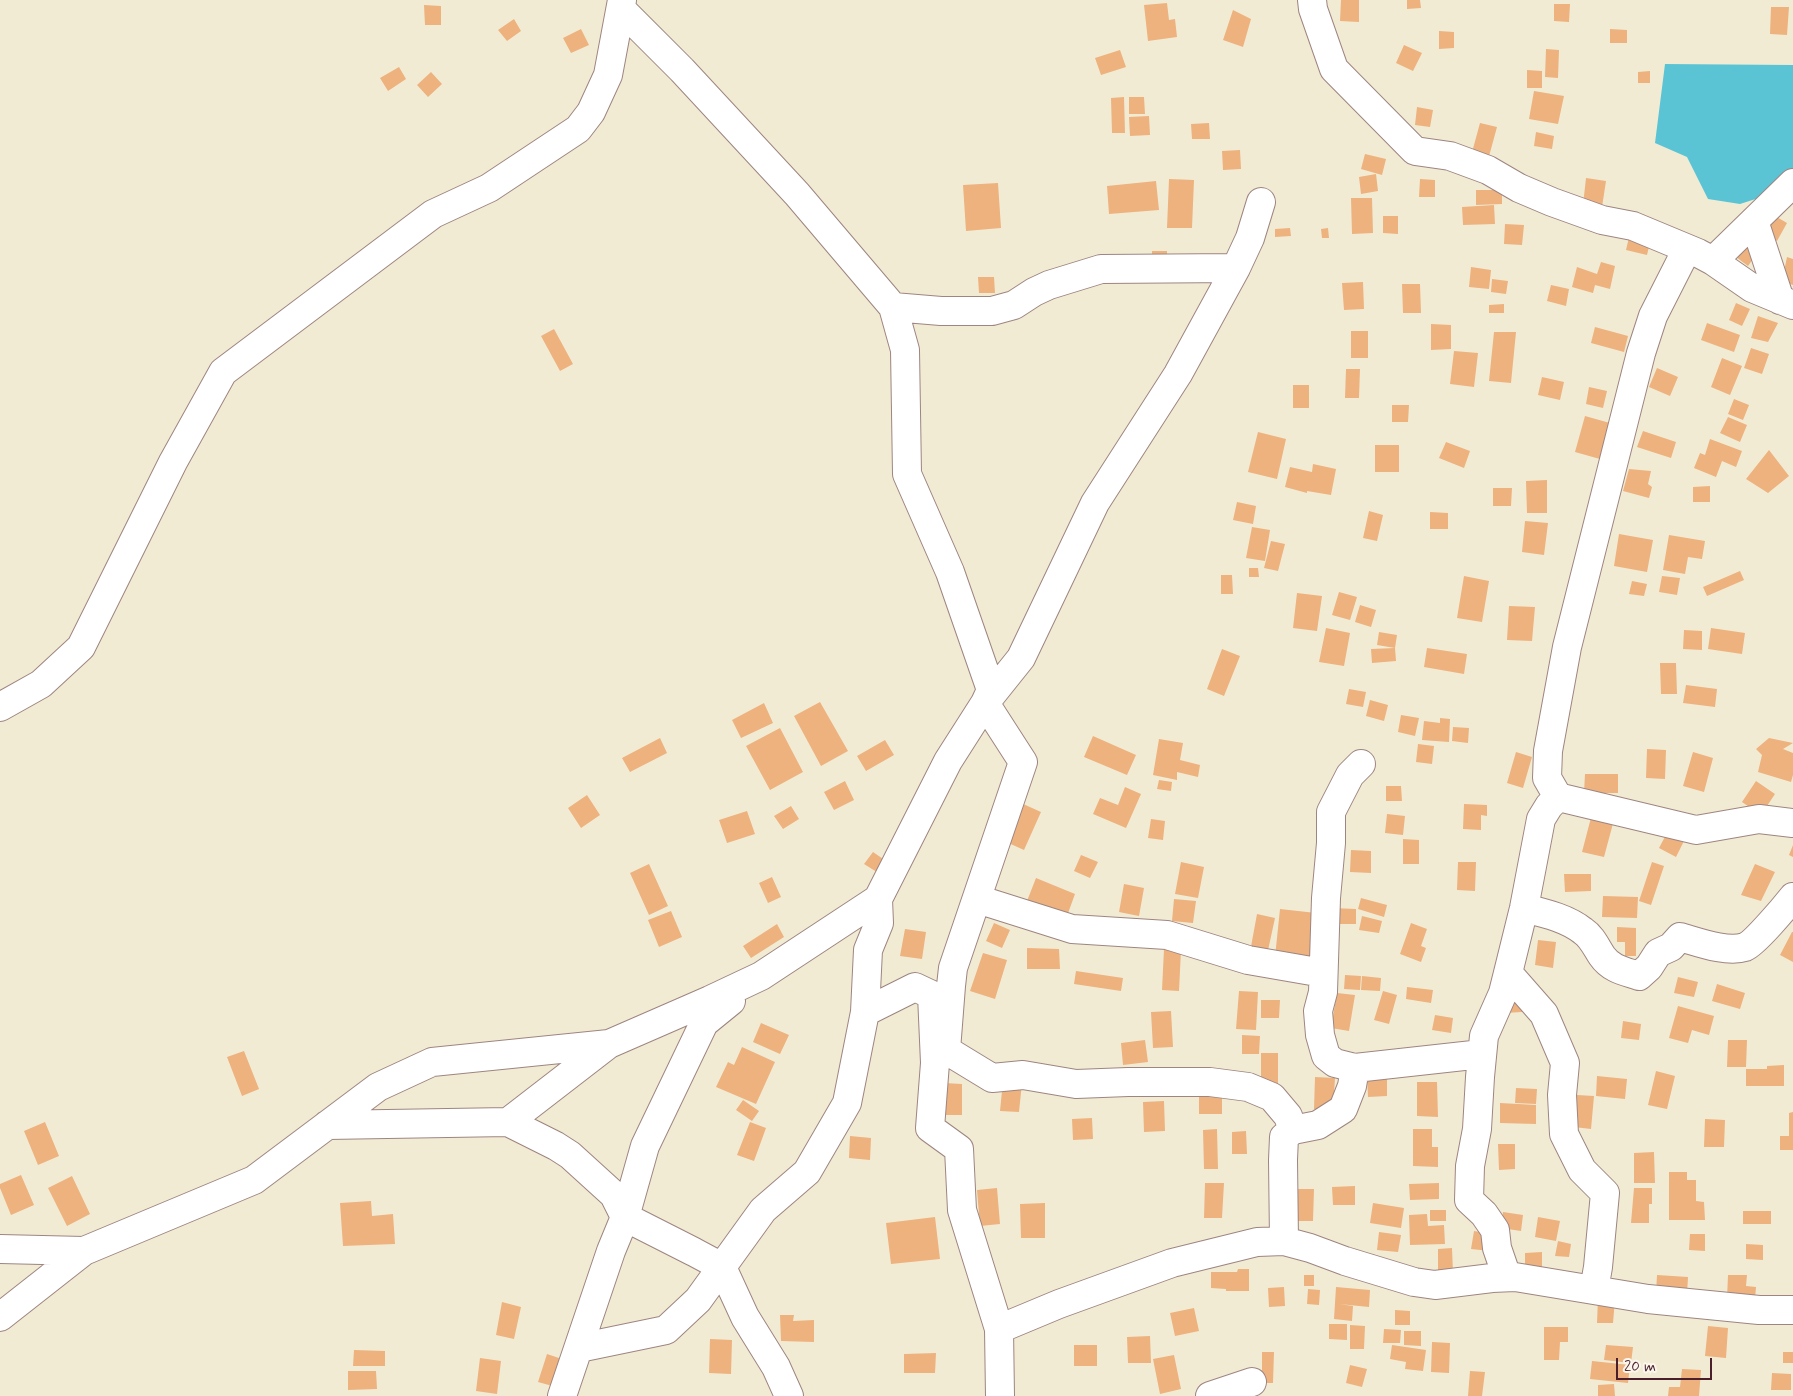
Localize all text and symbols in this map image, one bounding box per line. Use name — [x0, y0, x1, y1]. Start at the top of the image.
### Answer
scale bar — [1618, 1348, 1714, 1380]
text: 20 m — [1624, 1357, 1656, 1377]

